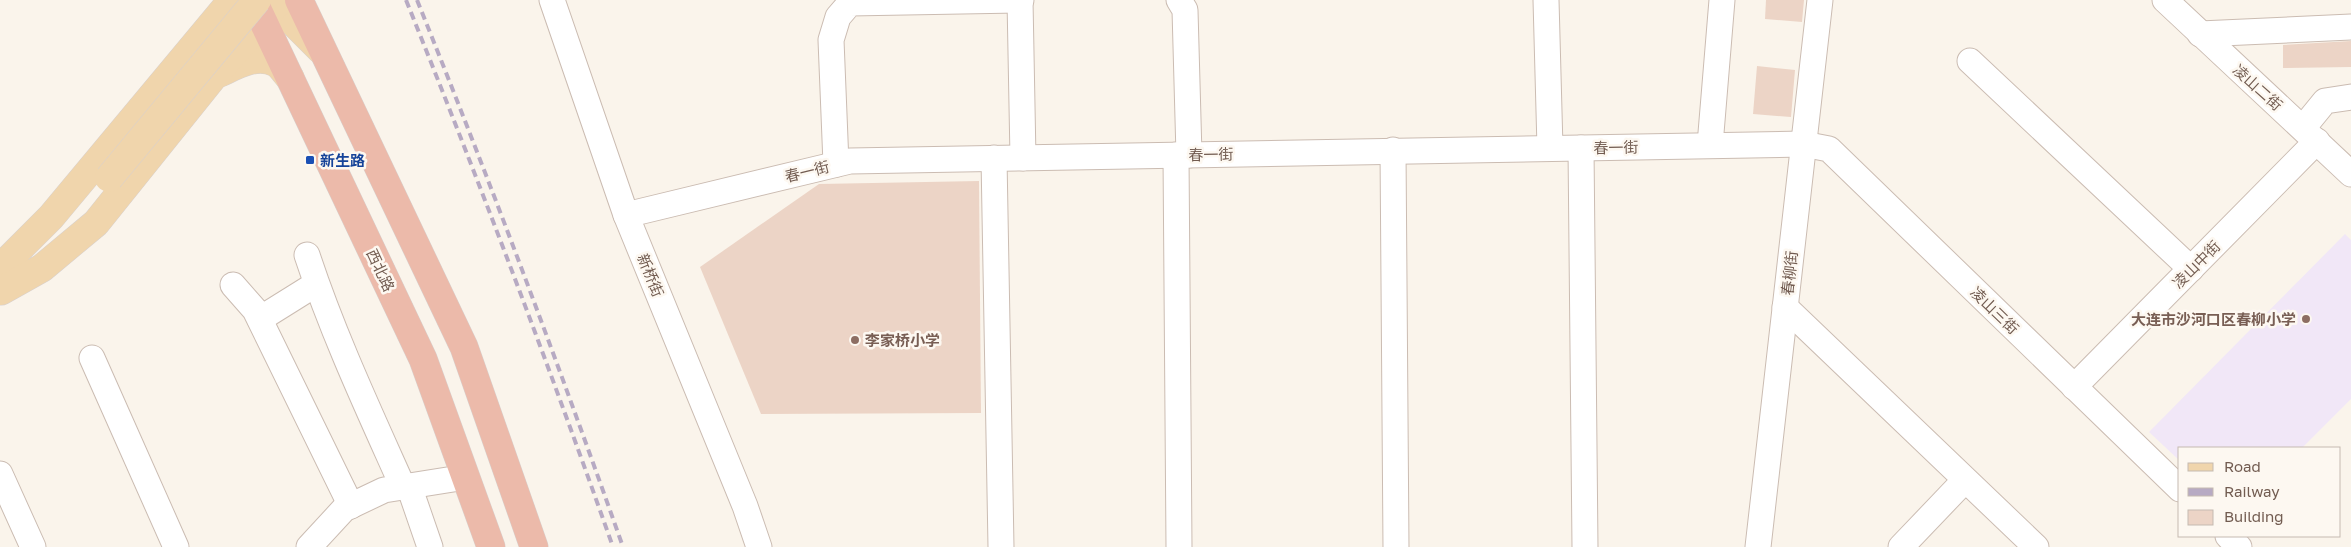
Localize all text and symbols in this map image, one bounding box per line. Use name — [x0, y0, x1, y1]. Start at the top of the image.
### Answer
street label: 凌山二街 — [2230, 60, 2286, 114]
street label: 春一街 — [1593, 138, 1639, 156]
street label: 春一街 — [1188, 145, 1234, 163]
place label: 新生路 — [320, 151, 365, 169]
marker: 新生路 — [304, 154, 316, 166]
street label: 春一街 — [783, 157, 831, 185]
street label: 凌山中街 — [2168, 236, 2224, 292]
street label: 西北路 — [363, 246, 399, 294]
street label: 春柳街 — [1778, 250, 1800, 296]
street label: 新桥街 — [634, 251, 668, 299]
street label: 凌山三街 — [1967, 283, 2023, 337]
place label: 大连市沙河口区春柳小学 — [2131, 310, 2296, 328]
marker: 大连市沙河口区春柳小学 — [2300, 313, 2312, 325]
place label: 李家桥小学 — [865, 331, 940, 349]
marker: 李家桥小学 — [849, 334, 861, 346]
legend — [2178, 447, 2341, 537]
text: Road — [2224, 457, 2261, 475]
text: Railway — [2224, 482, 2280, 500]
text: Building — [2224, 507, 2284, 525]

